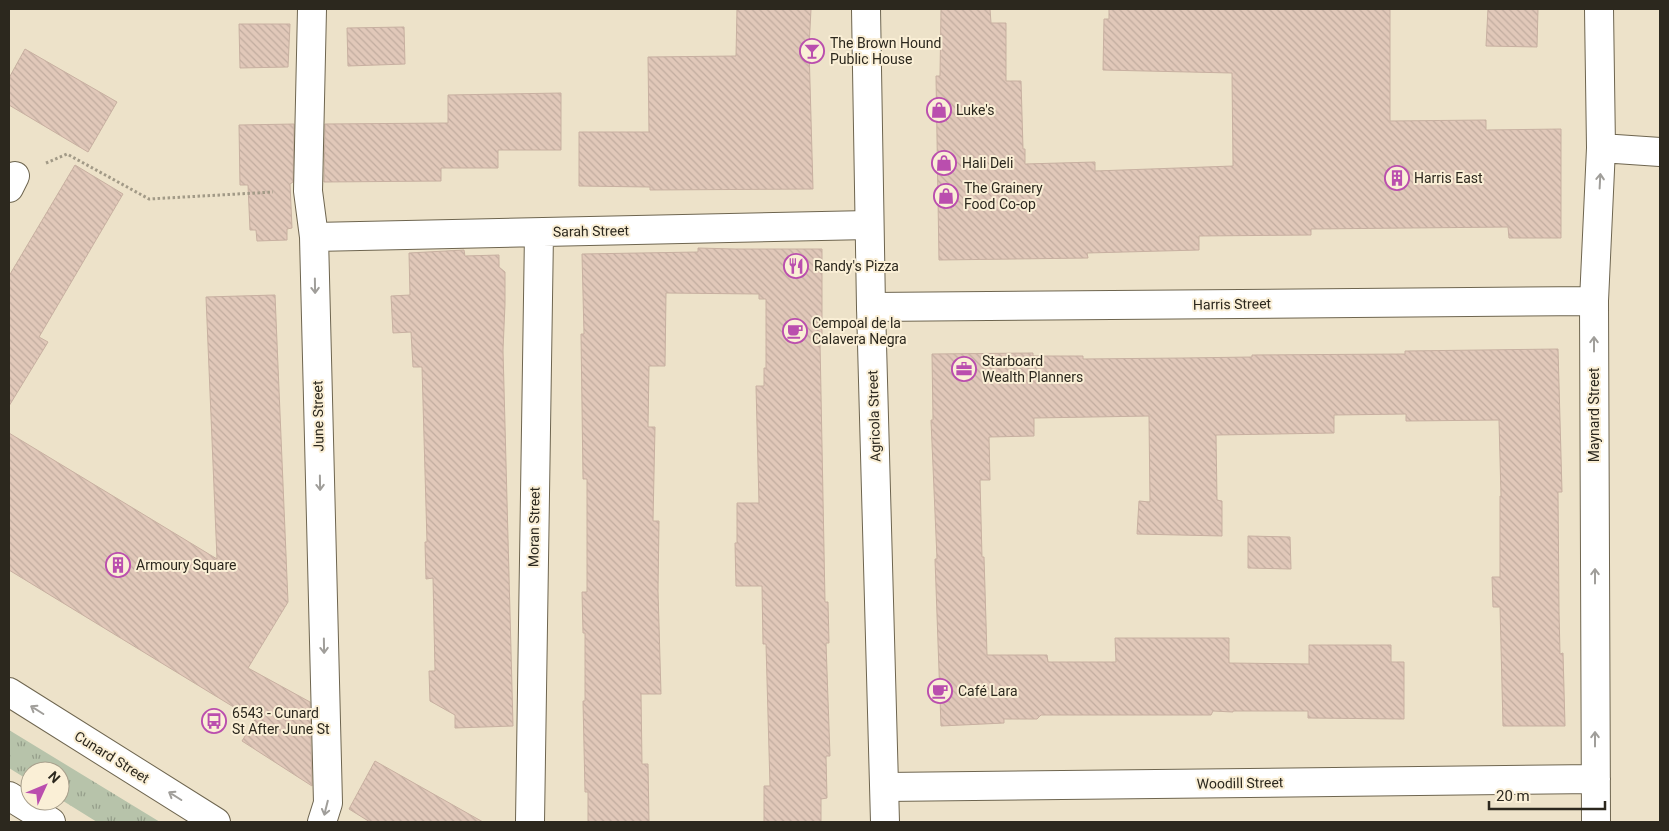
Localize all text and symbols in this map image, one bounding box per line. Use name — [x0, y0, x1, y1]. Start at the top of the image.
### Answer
place label: The Brown Hound Public House — [830, 35, 941, 67]
bar icon: The Brown Hound Public House — [799, 38, 825, 64]
shop icon: Luke's — [926, 97, 952, 123]
place label: Luke's — [956, 102, 994, 118]
shop icon: Hali Deli — [931, 150, 957, 176]
place label: Hali Deli — [962, 155, 1013, 171]
building icon: Harris East — [1384, 165, 1410, 191]
place label: Harris East — [1414, 170, 1483, 186]
one-way arrow — [1595, 173, 1604, 189]
place label: The Grainery Food Co-op — [964, 180, 1043, 212]
shop icon: The Grainery Food Co-op — [933, 183, 959, 209]
street label: Sarah Street — [553, 222, 630, 240]
restaurant icon: Randy's Pizza — [783, 253, 809, 279]
place label: Randy's Pizza — [814, 258, 899, 274]
one-way arrow — [310, 278, 320, 294]
street label: Harris Street — [1193, 295, 1272, 313]
place label: Cempoal de la Calavera Negra — [812, 315, 907, 347]
cafe icon: Cempoal de la Calavera Negra — [782, 318, 808, 344]
one-way arrow — [1589, 336, 1599, 352]
place label: Starboard Wealth Planners — [982, 353, 1083, 385]
office icon: Starboard Wealth Planners — [951, 356, 977, 382]
street label: Maynard Street — [1586, 367, 1602, 462]
street label: Agricola Street — [864, 369, 884, 462]
street label: June Street — [309, 380, 327, 452]
one-way arrow — [315, 475, 325, 491]
street label: Moran Street — [525, 486, 543, 567]
building icon: Armoury Square — [105, 552, 131, 578]
place label: Armoury Square — [136, 557, 236, 573]
one-way arrow — [1590, 568, 1600, 584]
one-way arrow — [319, 638, 329, 654]
cafe icon: Café Lara — [927, 678, 953, 704]
place label: Café Lara — [958, 683, 1018, 699]
one-way arrow — [30, 704, 44, 715]
place label: 6543 - Cunard St After June St — [232, 705, 330, 737]
bus stop icon: 6543 - Cunard St After June St — [201, 708, 227, 734]
street label: Cunard Street — [72, 728, 153, 787]
one-way arrow — [1590, 731, 1600, 747]
north arrow — [20, 761, 70, 811]
text: N — [45, 768, 64, 786]
street label: Woodill Street — [1197, 774, 1284, 792]
scale bar — [1489, 778, 1605, 810]
text: 20 m — [1496, 787, 1530, 805]
one-way arrow — [168, 791, 182, 801]
one-way arrow — [321, 799, 330, 815]

